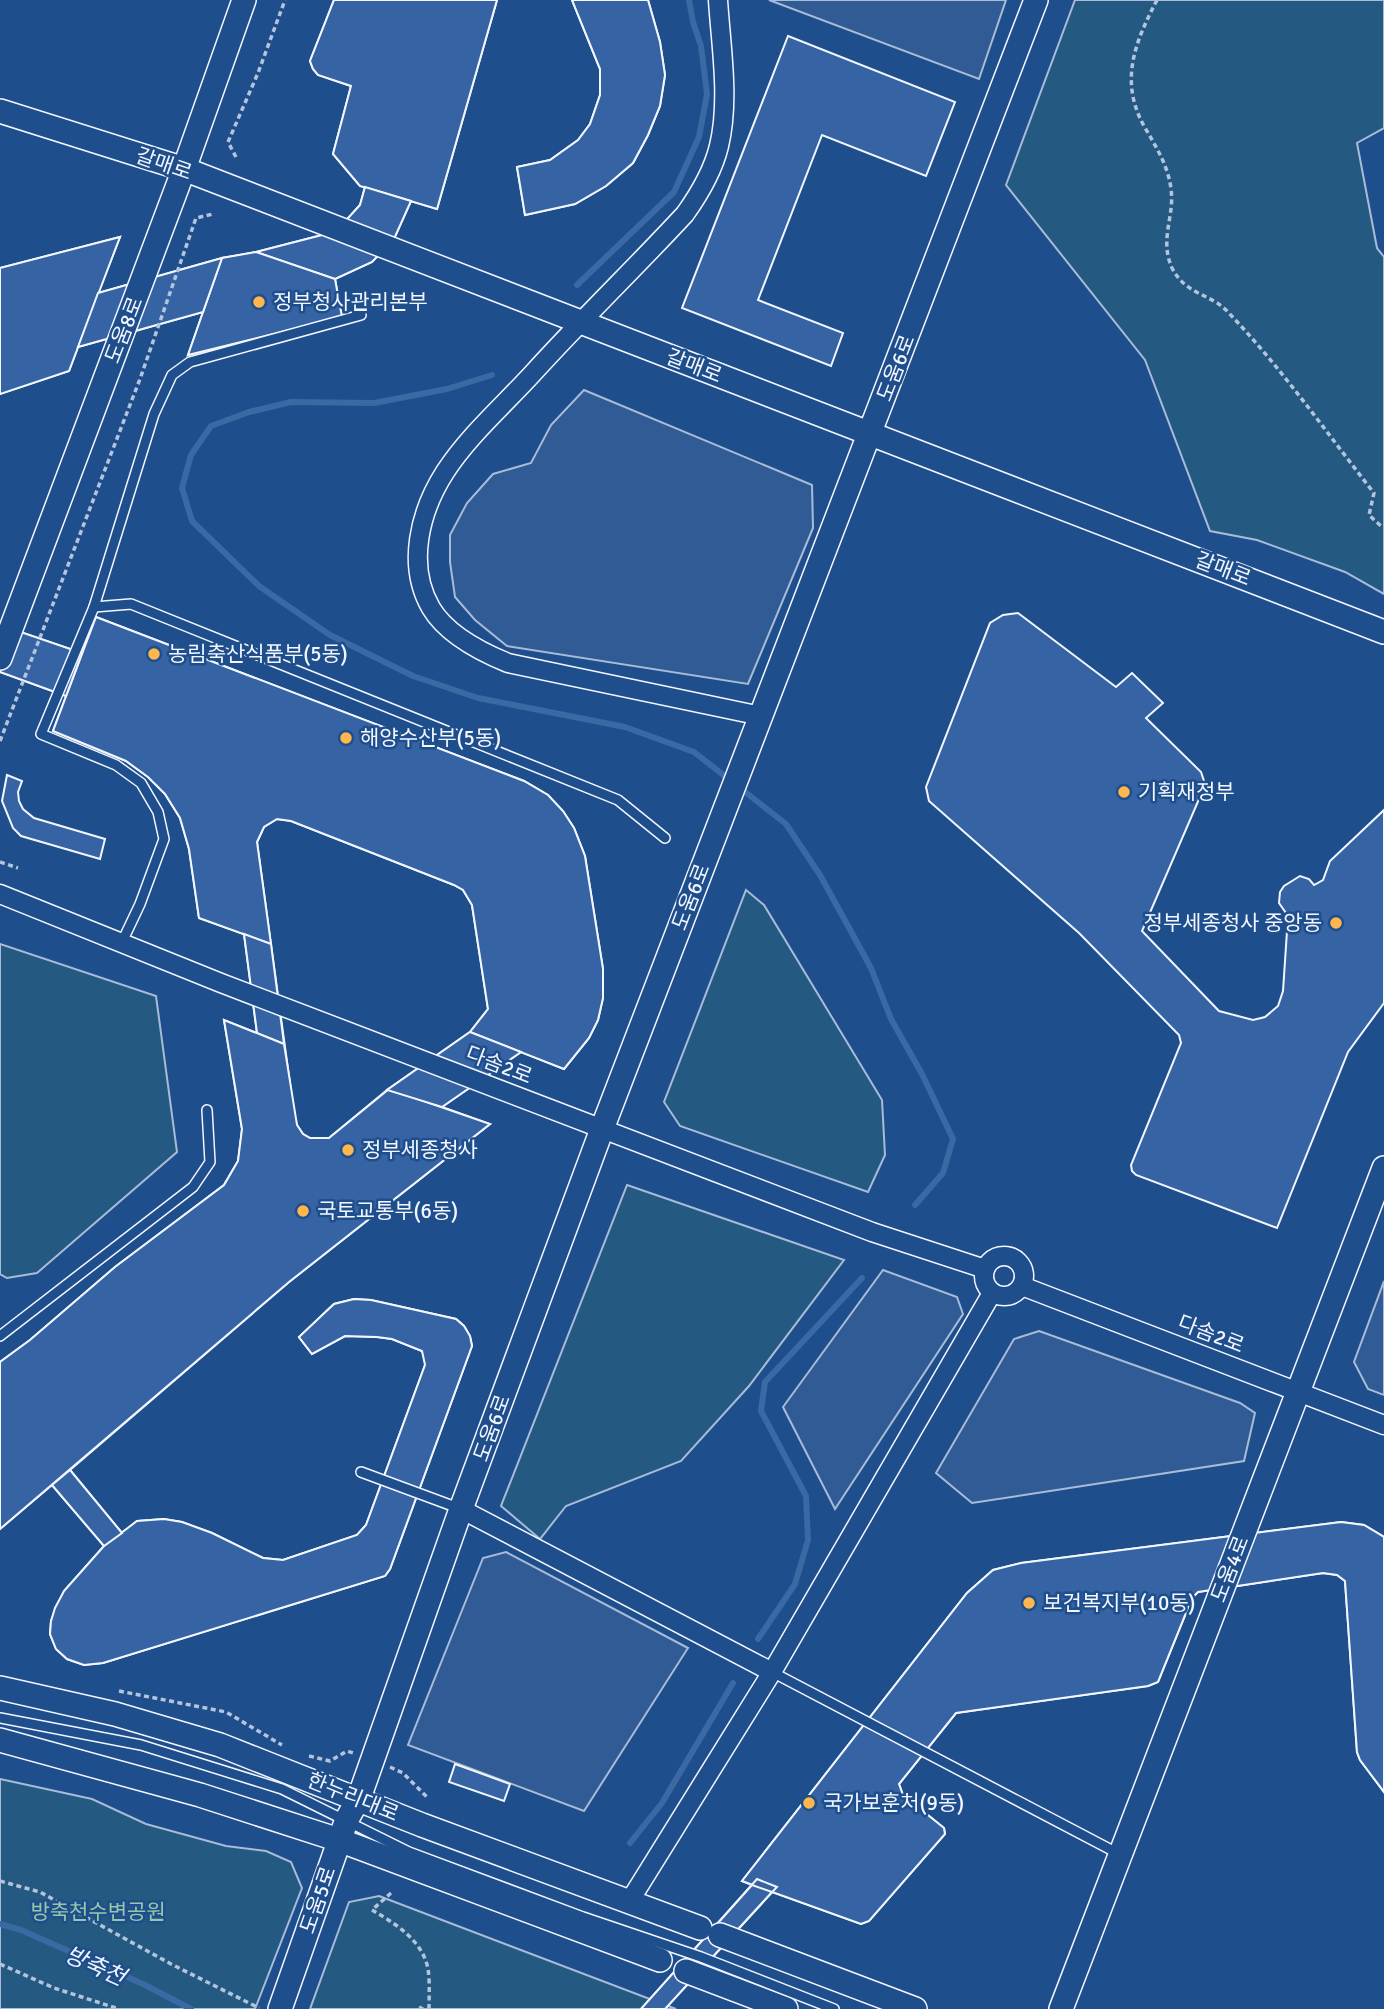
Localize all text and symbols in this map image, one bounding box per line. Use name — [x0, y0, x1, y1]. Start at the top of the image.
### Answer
street label: 갈매로 — [132, 142, 196, 186]
place label: 정부청사관리본부 — [273, 289, 428, 315]
street label: 도움8로 — [99, 293, 149, 367]
marker: 정부청사관리본부 — [251, 294, 267, 310]
street label: 도움6로 — [871, 331, 921, 405]
street label: 갈매로 — [662, 343, 726, 389]
street label: 갈매로 — [1191, 546, 1255, 592]
place label: 농림축산식품부(5동) — [168, 641, 348, 667]
marker: 농림축산식품부(5동) — [146, 646, 162, 662]
place label: 해양수산부(5동) — [360, 725, 501, 751]
marker: 해양수산부(5동) — [338, 730, 354, 746]
place label: 기획재정부 — [1138, 779, 1235, 805]
marker: 기획재정부 — [1116, 784, 1132, 800]
street label: 도움6로 — [666, 860, 716, 934]
place label: 정부세종청사 중앙동 — [1144, 910, 1322, 936]
marker: 정부세종청사 중앙동 — [1328, 915, 1344, 931]
street label: 다솜2로 — [462, 1040, 536, 1090]
place label: 정부세종청사 — [362, 1137, 478, 1163]
marker: 정부세종청사 — [340, 1142, 356, 1158]
place label: 국토교통부(6동) — [317, 1198, 458, 1224]
marker: 국토교통부(6동) — [295, 1203, 311, 1219]
street label: 다솜2로 — [1174, 1309, 1248, 1359]
street label: 도움6로 — [468, 1391, 516, 1465]
street label: 도움4로 — [1205, 1532, 1255, 1606]
place label: 보건복지부(10동) — [1043, 1590, 1196, 1616]
marker: 보건복지부(10동) — [1021, 1595, 1037, 1611]
street label: 한누리대로 — [303, 1767, 403, 1827]
place label: 국가보훈처(9동) — [823, 1790, 964, 1816]
marker: 국가보훈처(9동) — [801, 1795, 817, 1811]
street label: 도움5로 — [294, 1863, 342, 1937]
park label: 방축천수변공원 — [30, 1899, 166, 1925]
water label: 방축천 — [60, 1940, 132, 1993]

